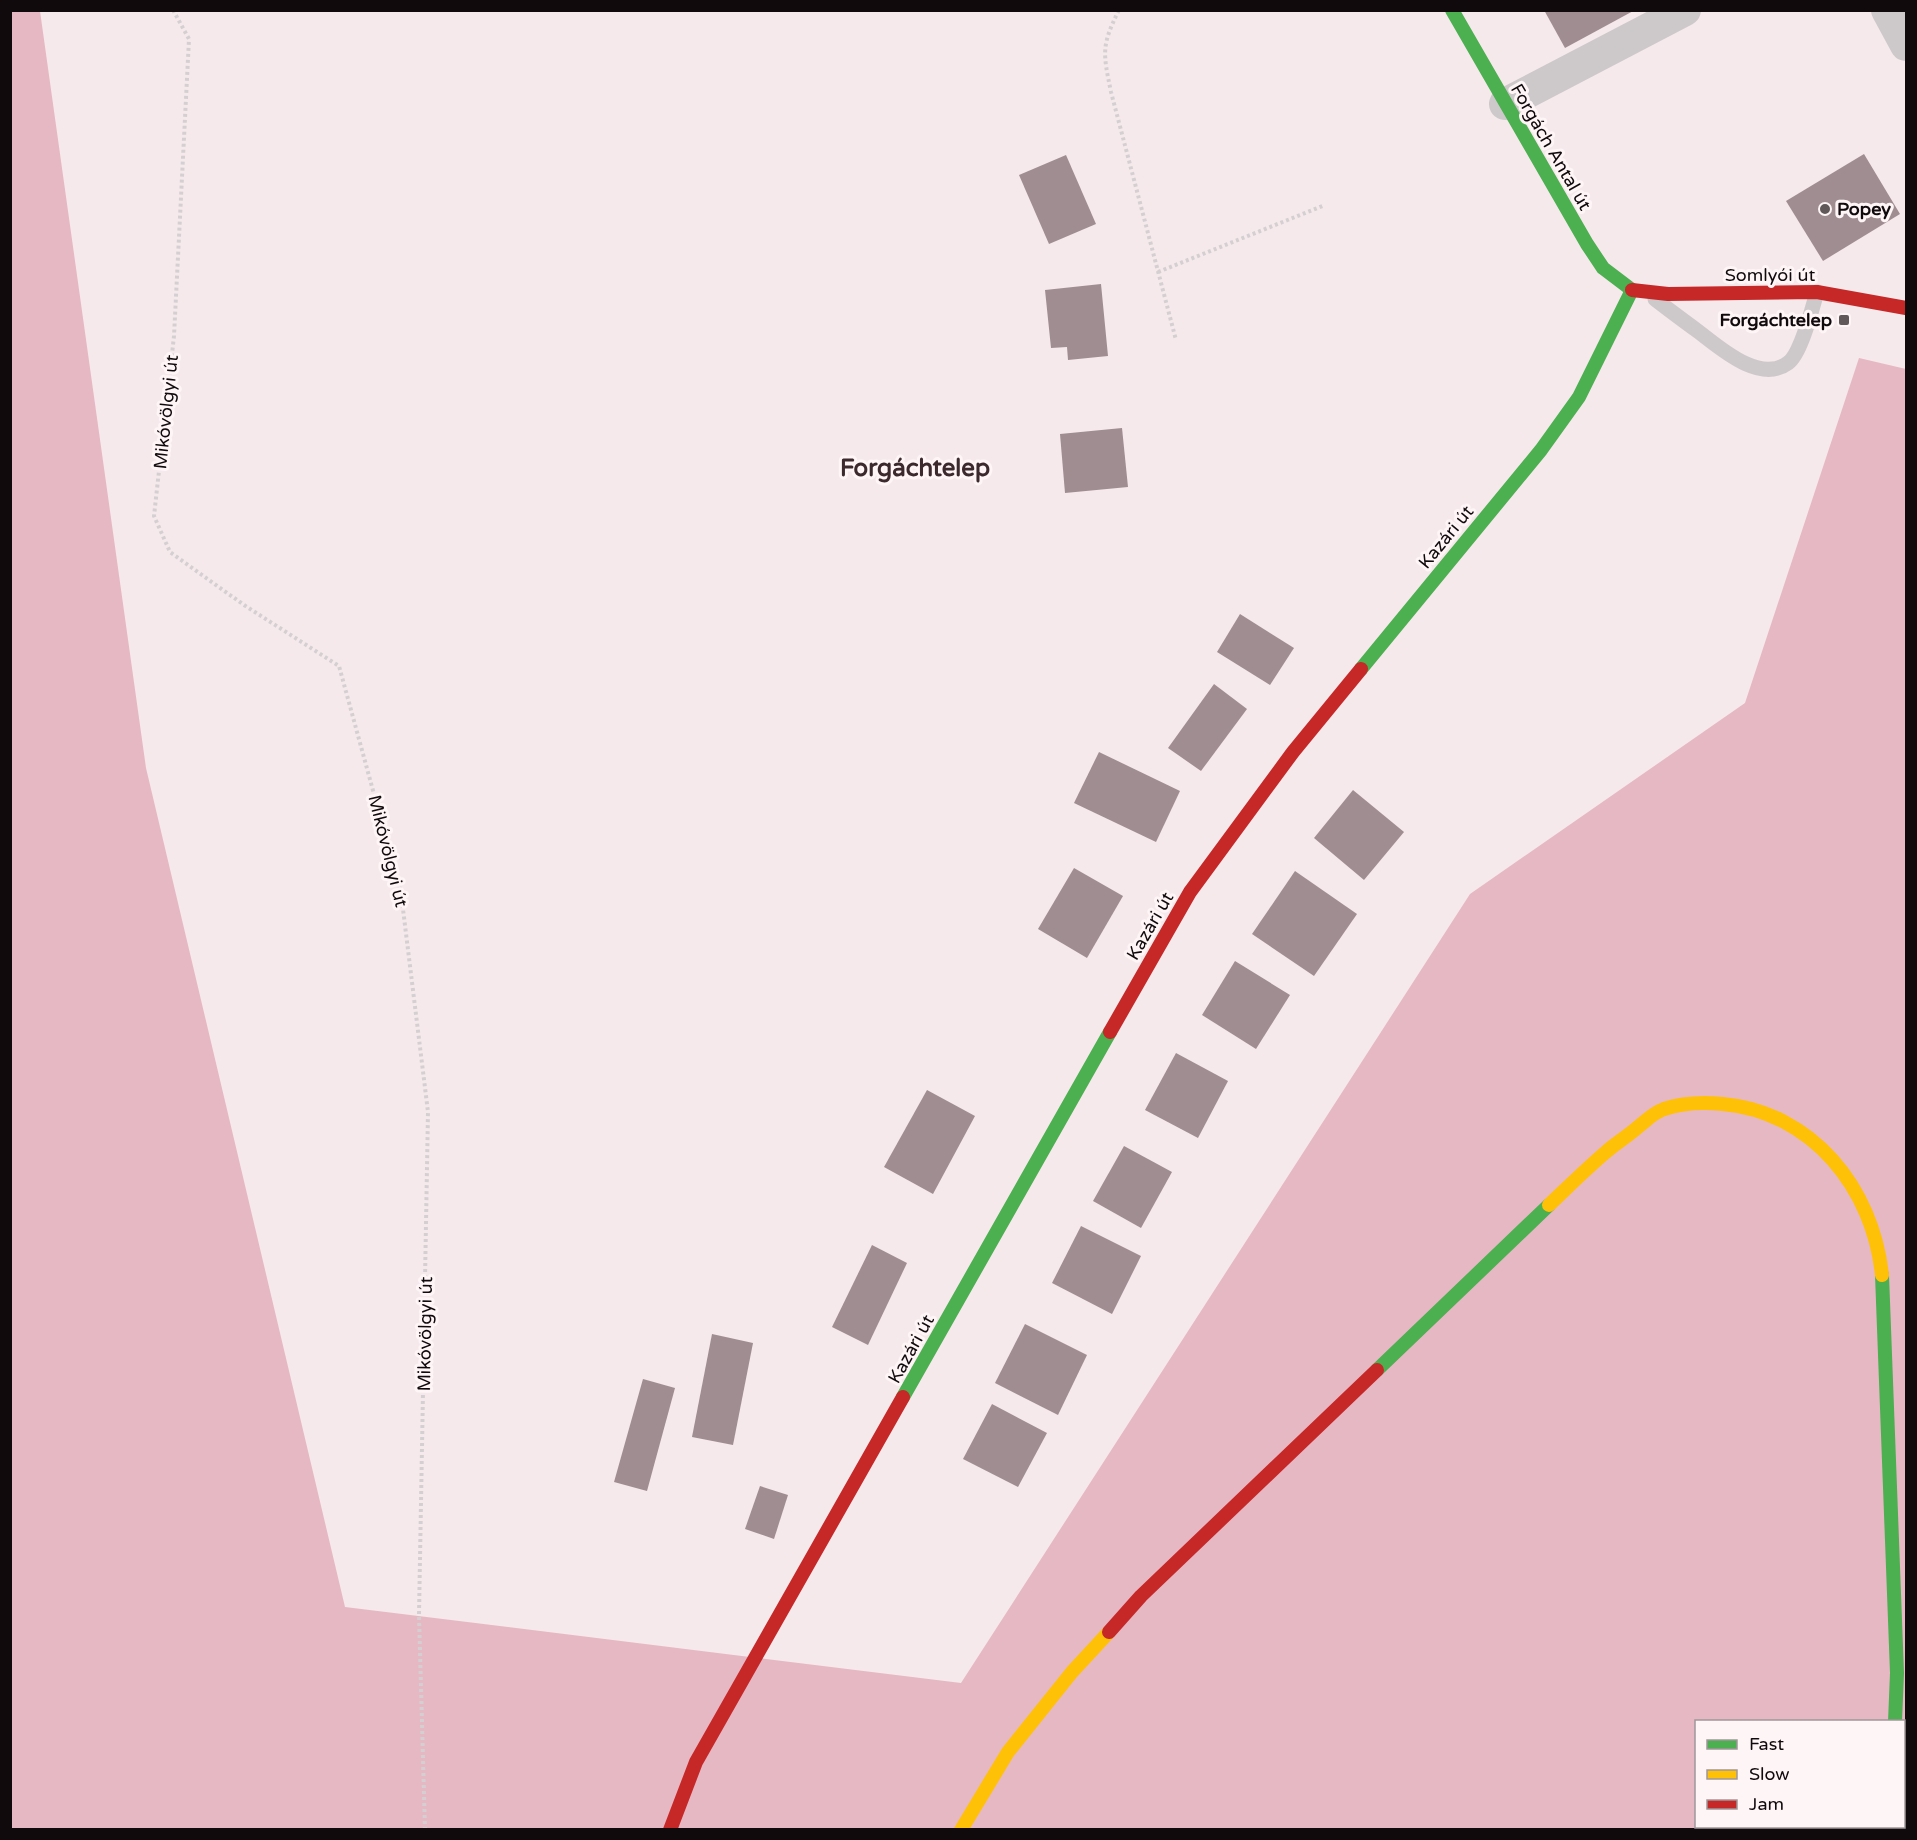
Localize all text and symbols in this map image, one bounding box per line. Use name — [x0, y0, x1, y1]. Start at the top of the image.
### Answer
street label: Forgách Antal út — [1506, 80, 1596, 214]
place label: Popey — [1837, 198, 1891, 220]
marker: Popey — [1818, 202, 1832, 216]
street label: Somlyói út — [1725, 264, 1815, 286]
place label: Forgáchtelep — [1719, 309, 1832, 331]
marker: Forgáchtelep — [1837, 313, 1851, 327]
street label: Mikóvölgyi út — [149, 354, 183, 470]
district label: Forgáchtelep — [840, 454, 990, 483]
street label: Kazári út — [1414, 501, 1478, 573]
street label: Mikóvölgyi út — [363, 793, 413, 910]
street label: Kazári út — [1122, 888, 1178, 964]
street label: Mikóvölgyi út — [413, 1276, 437, 1392]
street label: Kazári út — [883, 1311, 939, 1387]
legend — [1695, 1720, 1905, 1828]
text: Fast — [1749, 1733, 1784, 1755]
text: Slow — [1749, 1763, 1790, 1785]
text: Jam — [1749, 1793, 1784, 1815]

